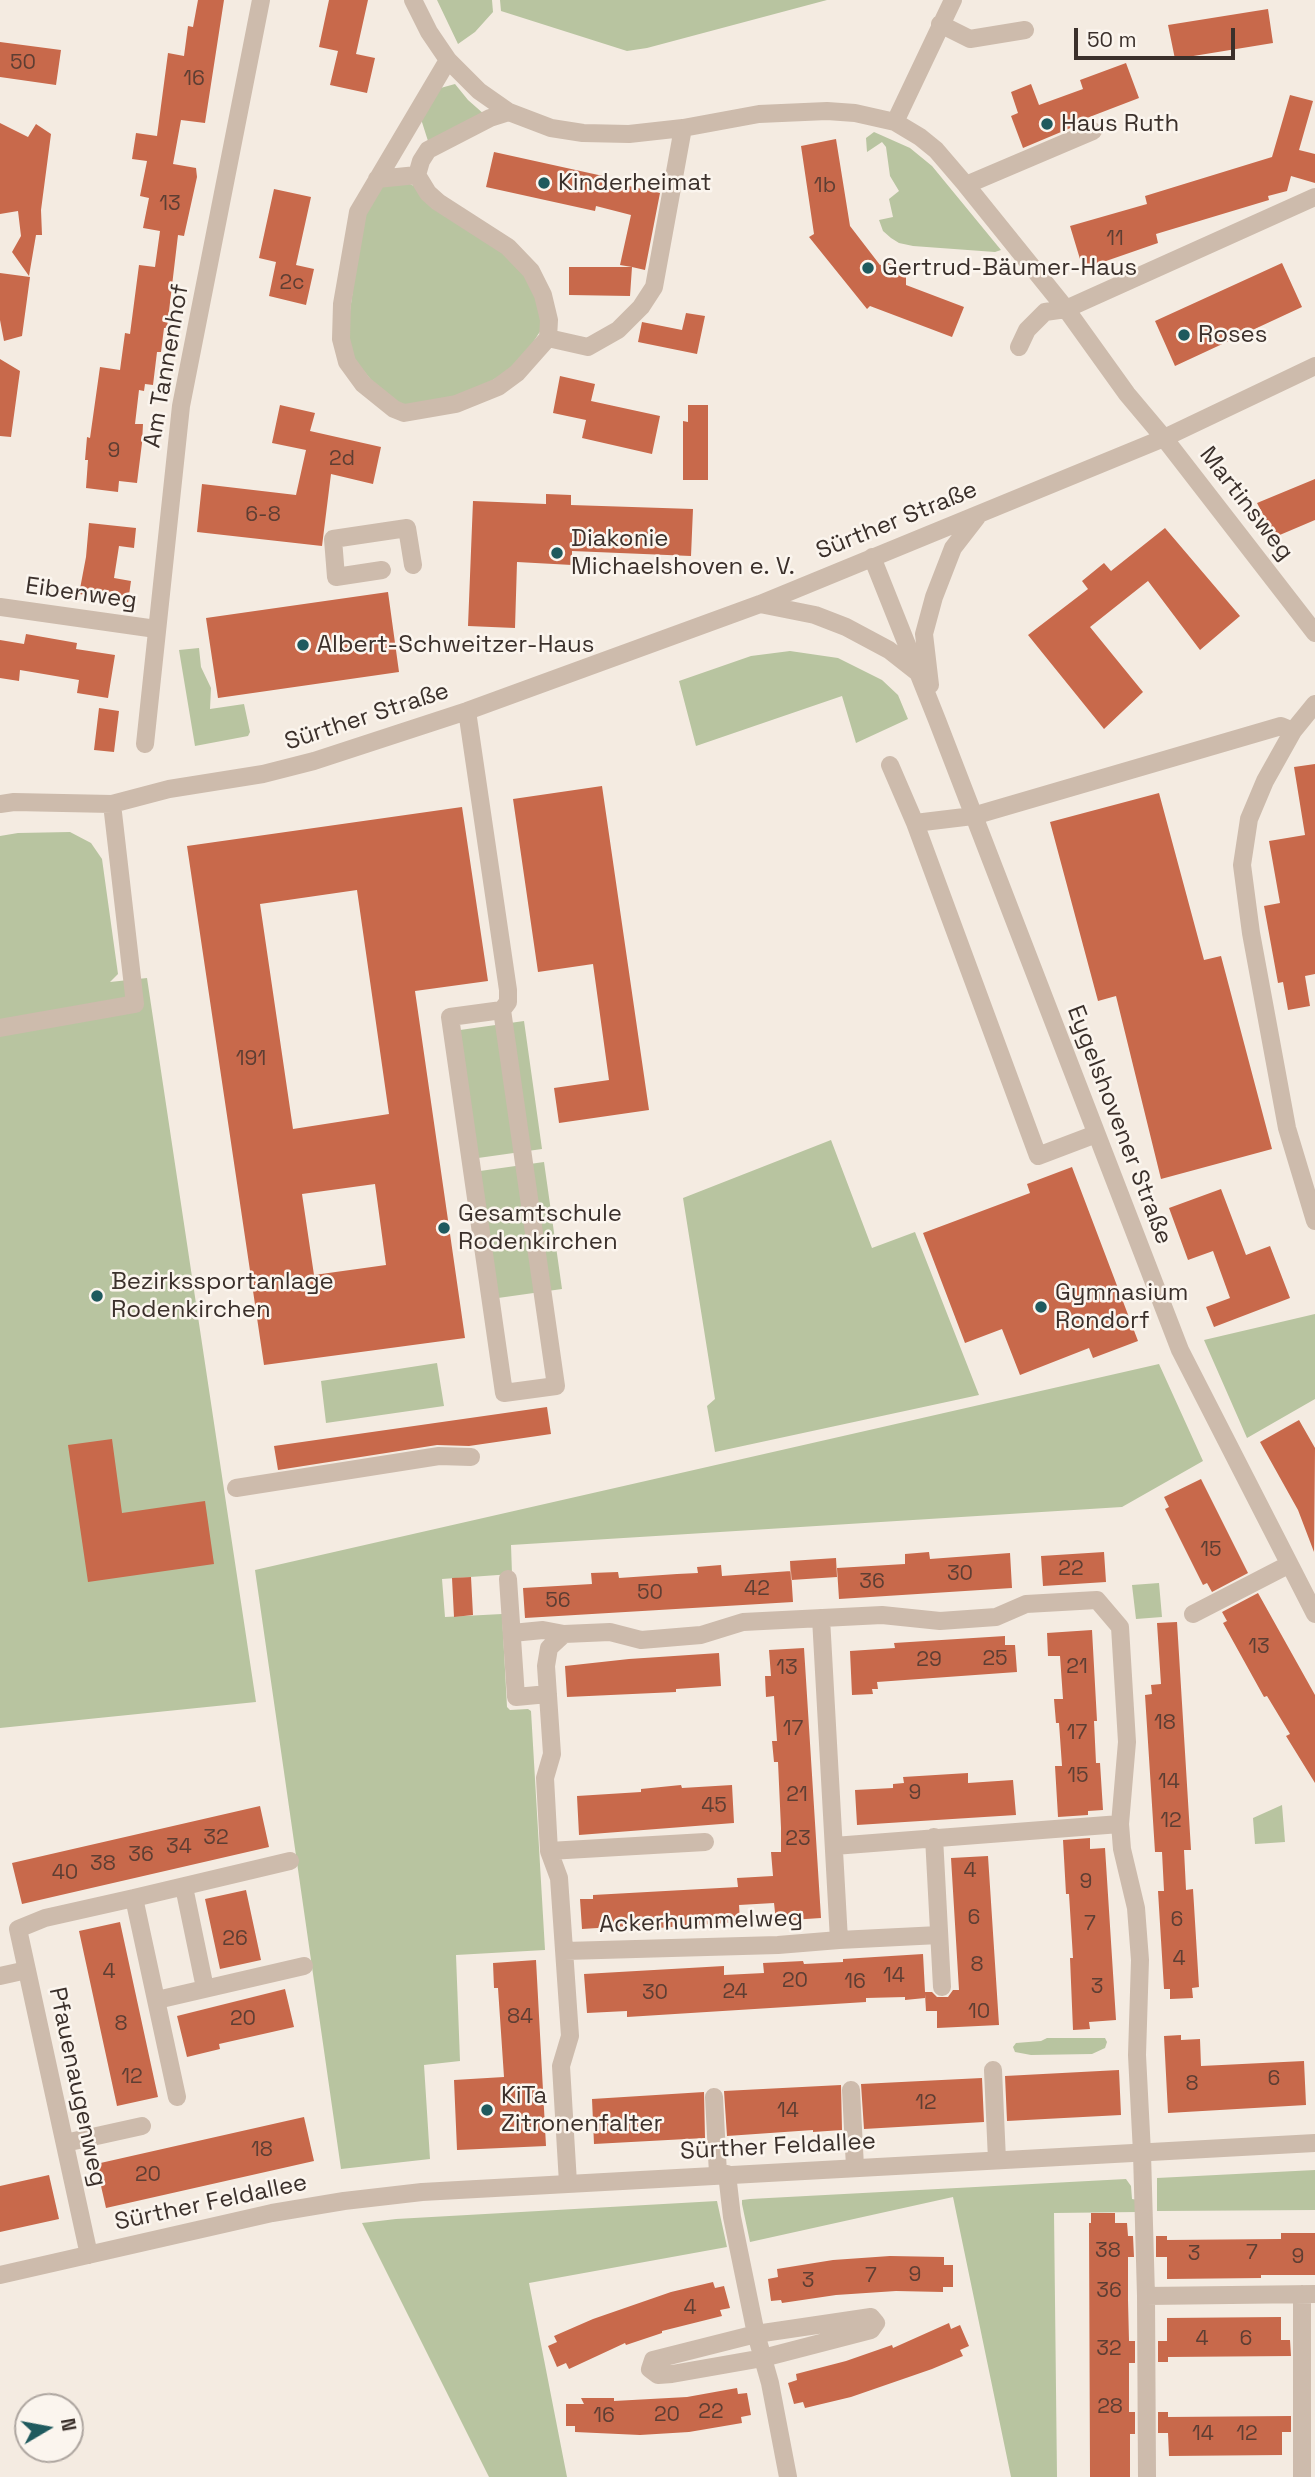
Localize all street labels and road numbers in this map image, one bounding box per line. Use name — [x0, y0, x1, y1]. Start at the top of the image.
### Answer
street label: Am Tannenhof — [138, 282, 196, 450]
street label: Martinsweg — [1193, 441, 1299, 567]
street label: Sürther Straße — [812, 476, 982, 566]
street label: Eibenweg — [23, 572, 139, 616]
street label: Sürther Straße — [281, 677, 453, 757]
street label: Eygelshovener Straße — [1060, 1001, 1178, 1249]
street label: Ackerhummelweg — [598, 1904, 804, 1940]
street label: Pfauenaugenweg — [42, 1985, 112, 2189]
street label: Sürther Feldallee — [679, 2127, 877, 2167]
street label: Sürther Feldallee — [112, 2169, 310, 2237]

